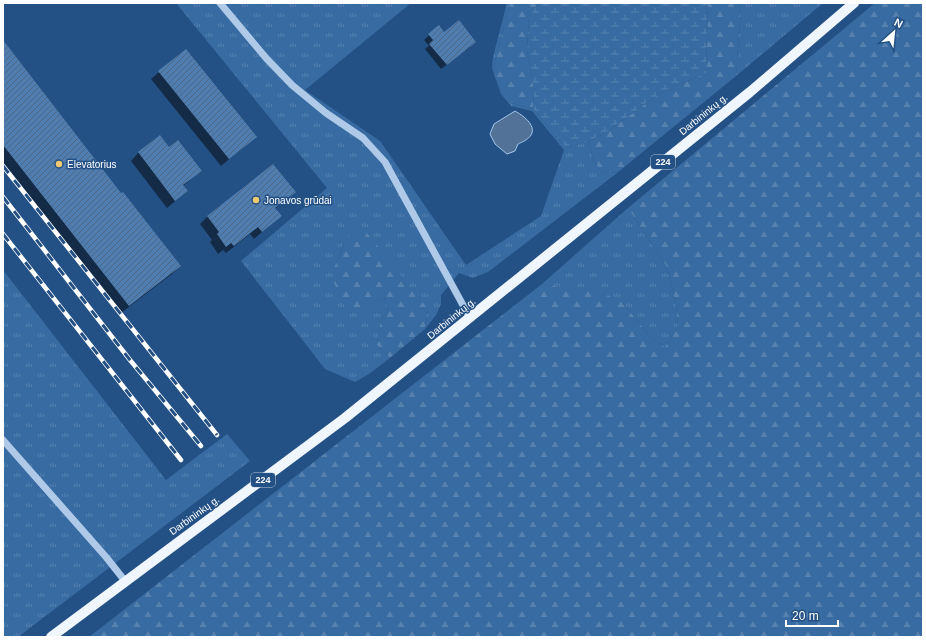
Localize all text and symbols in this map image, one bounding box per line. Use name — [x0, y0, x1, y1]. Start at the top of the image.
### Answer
north arrow — [874, 12, 914, 52]
text: N — [892, 16, 905, 30]
street label: Darbininkų g. — [677, 92, 730, 137]
road number: 224 — [651, 155, 675, 169]
marker: Elevatorius — [54, 159, 64, 169]
place label: Elevatorius — [67, 159, 116, 170]
marker: Jonavos grūdai — [251, 195, 261, 205]
place label: Jonavos grūdai — [264, 195, 332, 206]
street label: Darbininkų g. — [425, 296, 478, 341]
road number: 224 — [251, 473, 275, 487]
street label: Darbininkų g. — [167, 494, 221, 537]
scale bar — [786, 602, 838, 628]
text: 20 m — [792, 609, 819, 623]

